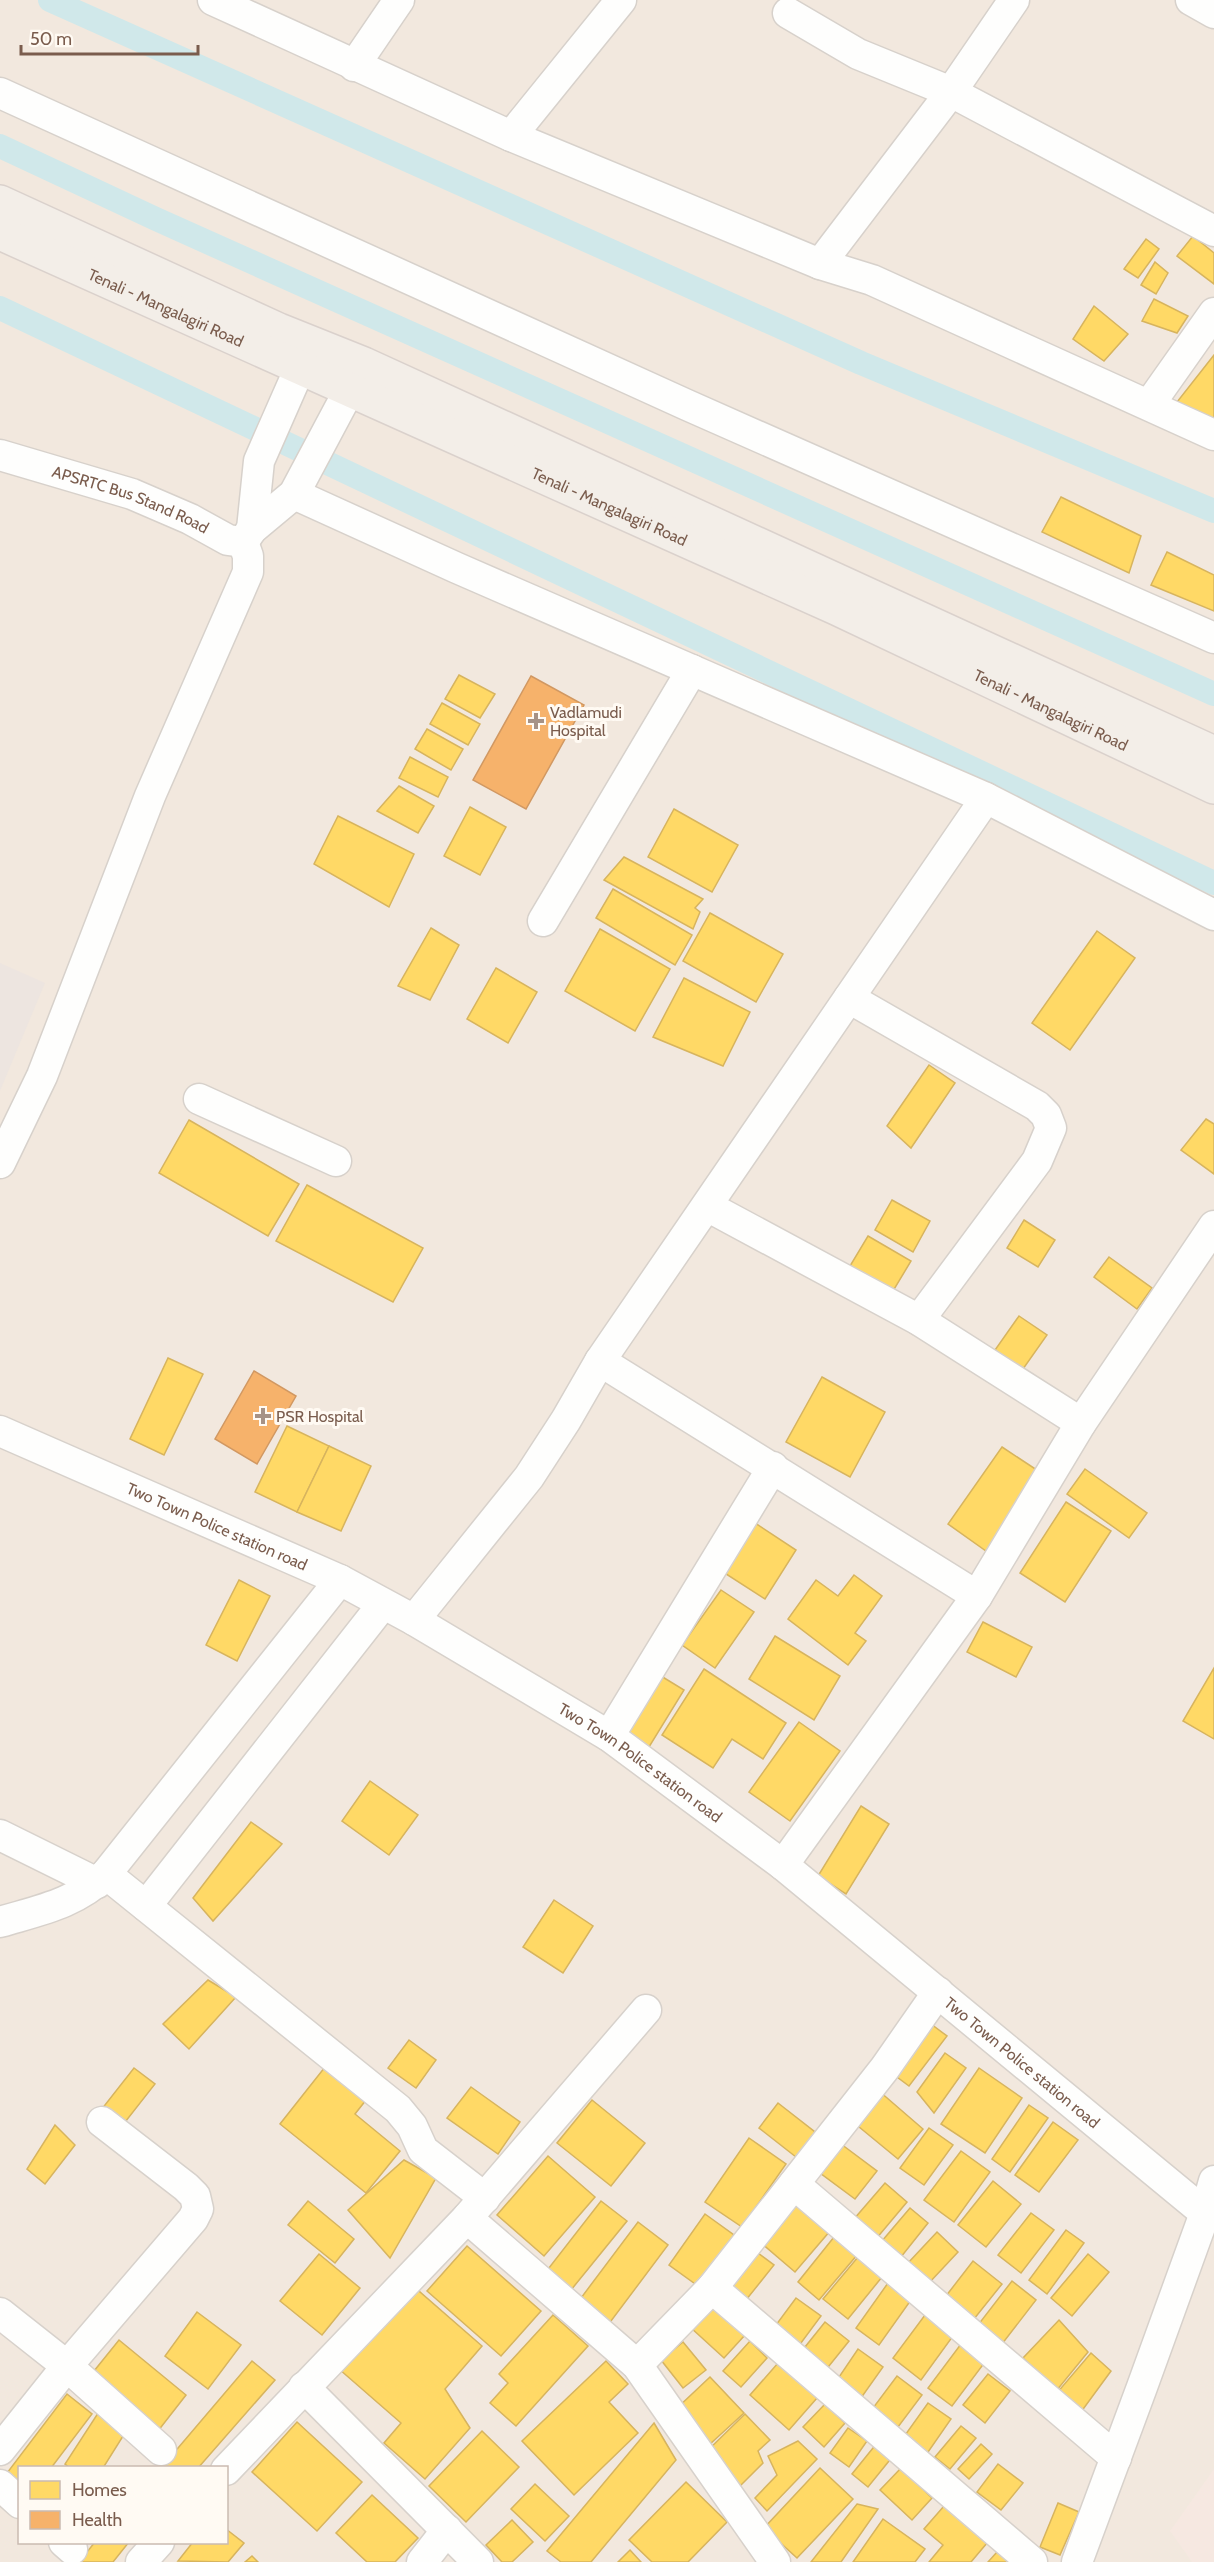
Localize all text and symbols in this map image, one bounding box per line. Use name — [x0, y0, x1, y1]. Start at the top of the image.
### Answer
scale bar — [21, 18, 198, 56]
text: 50 m — [30, 28, 72, 50]
street label: Tenali - Mangalagiri Road — [85, 265, 247, 351]
street label: APSRTC Bus Stand Road — [50, 462, 212, 538]
street label: Tenali - Mangalagiri Road — [529, 464, 690, 550]
street label: Tenali - Mangalagiri Road — [970, 666, 1131, 755]
place label: Vadlamudi Hospital — [550, 703, 622, 740]
marker: Vadlamudi Hospital — [527, 712, 545, 730]
marker: PSR Hospital — [254, 1407, 272, 1425]
place label: PSR Hospital — [276, 1407, 364, 1426]
street label: Two Town Police station road — [124, 1479, 310, 1575]
street label: Two Town Police station road — [555, 1699, 726, 1827]
street label: Two Town Police station road — [941, 1993, 1103, 2132]
legend — [18, 2466, 228, 2544]
text: Homes — [72, 2479, 127, 2501]
text: Health — [72, 2509, 122, 2531]

